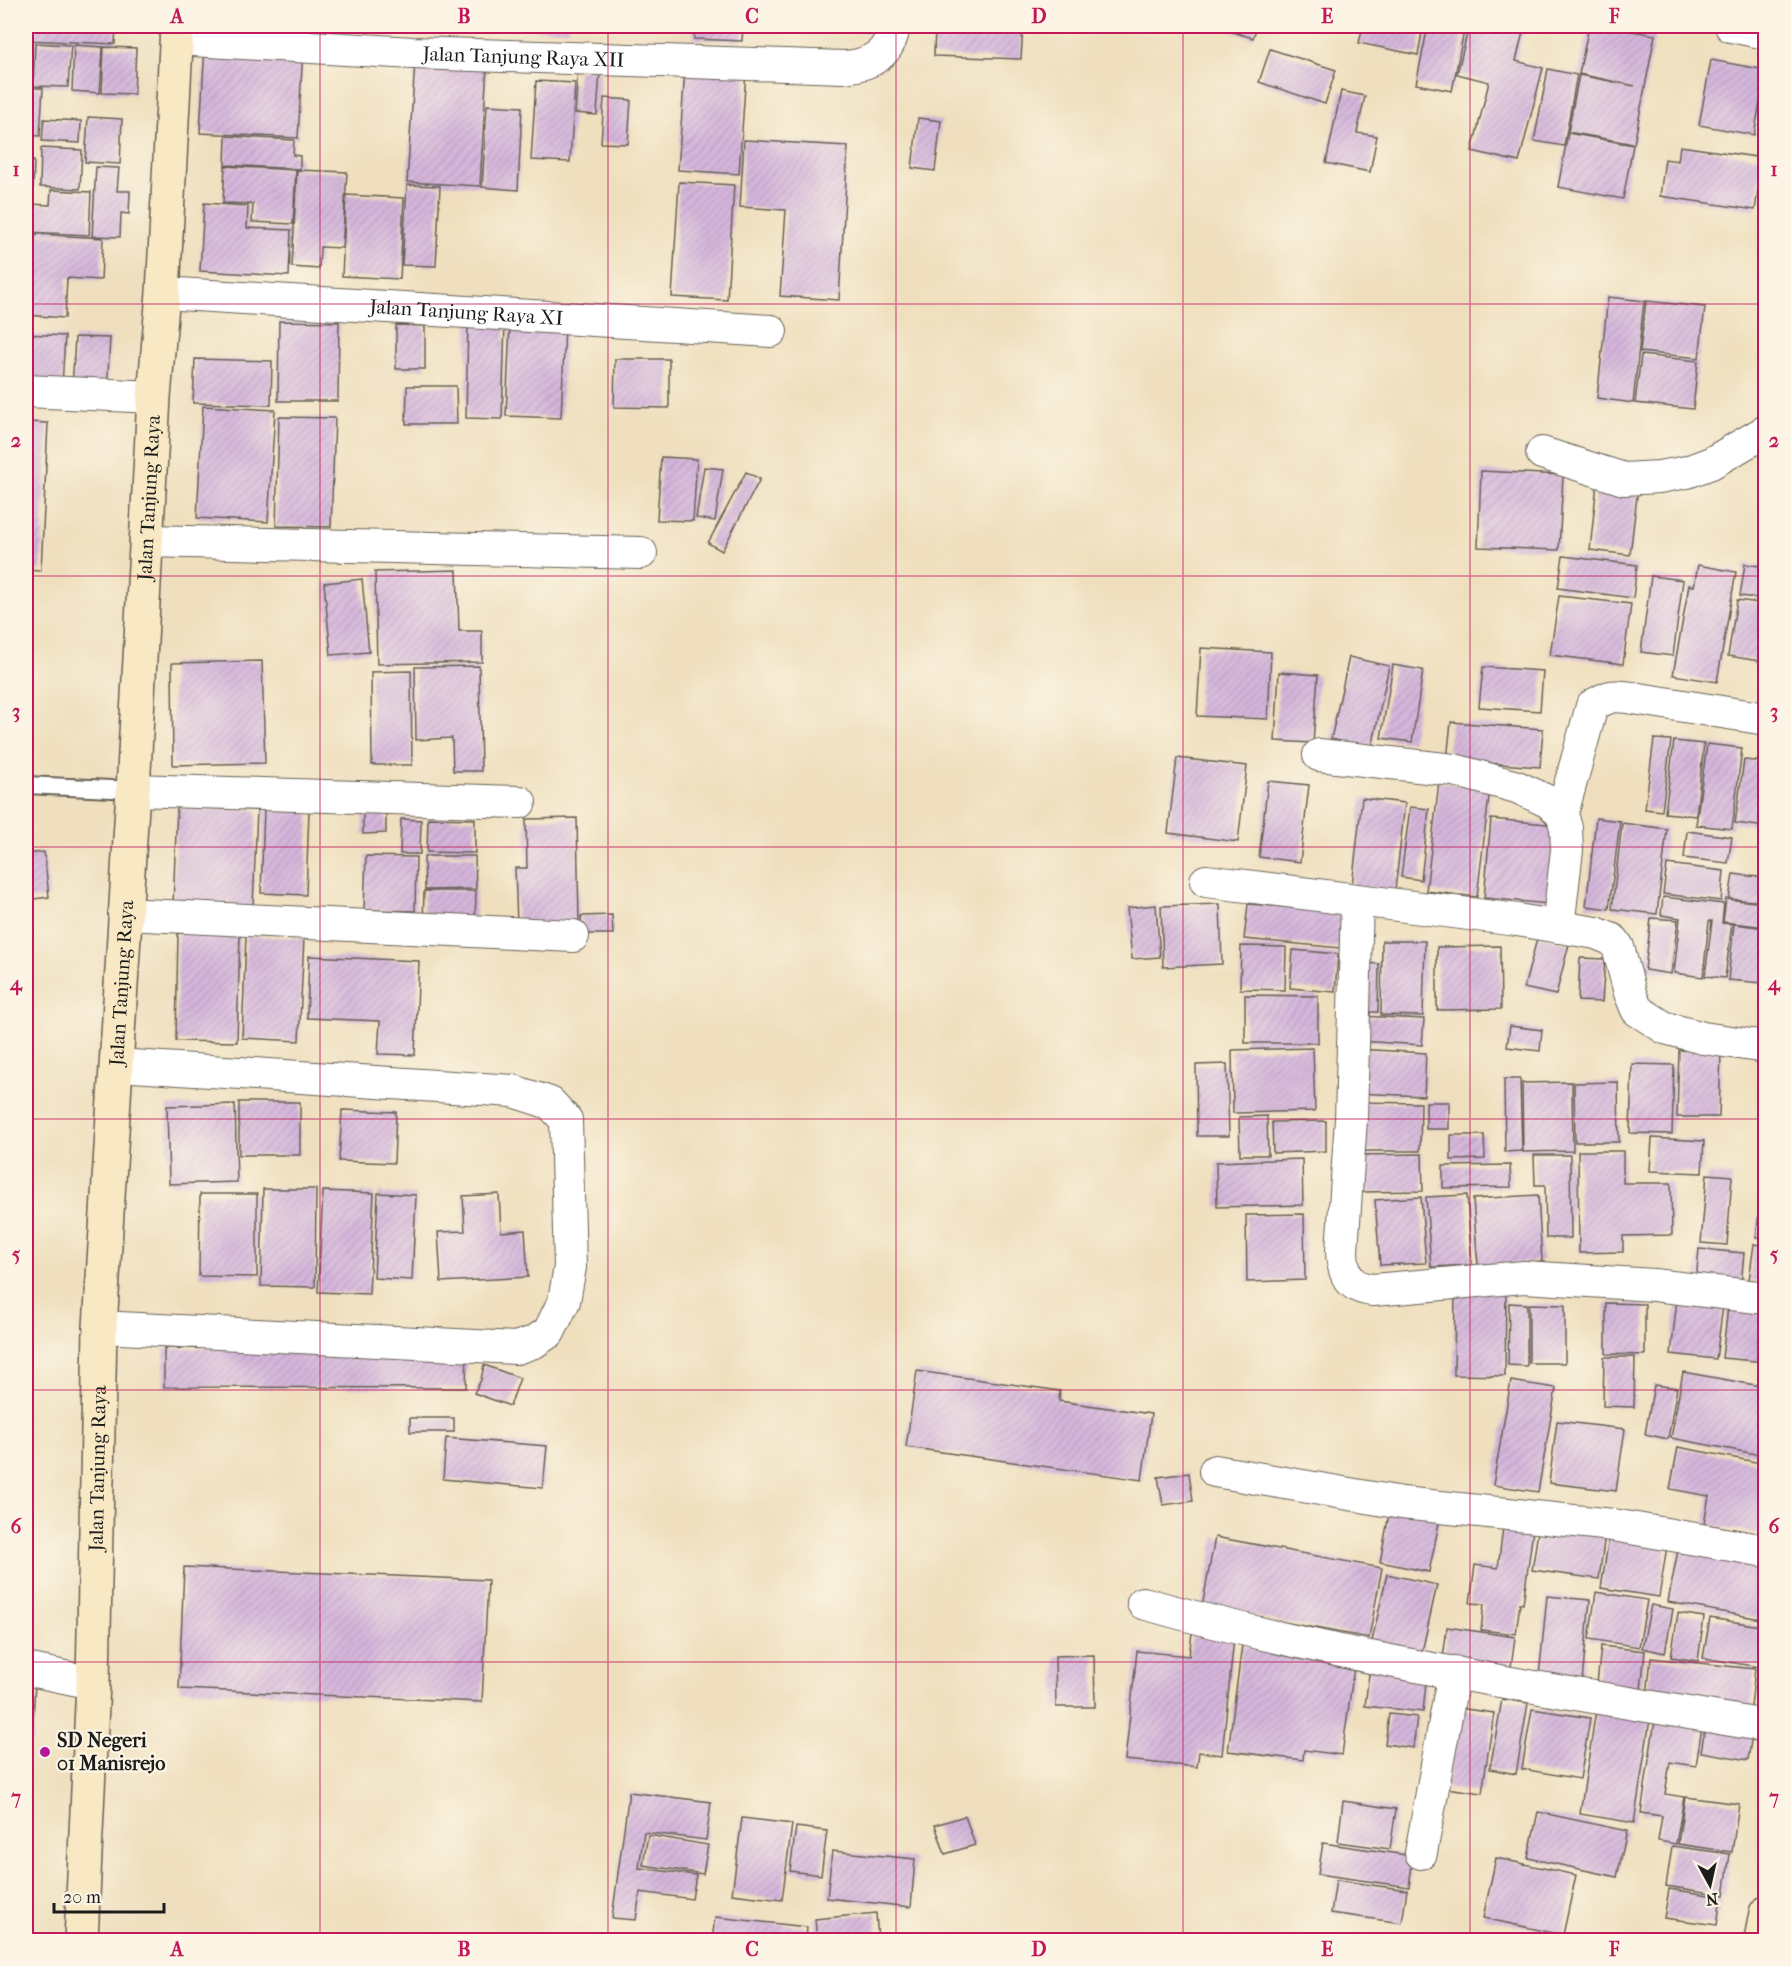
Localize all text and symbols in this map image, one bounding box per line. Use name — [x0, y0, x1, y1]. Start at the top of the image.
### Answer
text: A — [169, 5, 185, 28]
text: B — [457, 5, 471, 28]
text: C — [745, 5, 759, 28]
text: D — [1031, 5, 1047, 28]
text: E — [1321, 5, 1333, 28]
text: F — [1608, 5, 1620, 28]
street label: Jalan Tanjung Raya XII — [420, 42, 625, 71]
text: 1 — [12, 158, 20, 181]
text: 1 — [1770, 158, 1778, 181]
street label: Jalan Tanjung Raya XI — [367, 294, 564, 329]
street label: Jalan Tanjung Raya — [133, 413, 165, 583]
text: 2 — [11, 429, 21, 452]
text: 2 — [1769, 429, 1779, 452]
text: 3 — [12, 700, 20, 723]
text: 3 — [1770, 700, 1778, 723]
street label: Jalan Tanjung Raya — [104, 899, 138, 1069]
text: 4 — [9, 972, 23, 996]
text: 4 — [1767, 972, 1781, 996]
text: 5 — [12, 1243, 21, 1266]
text: 5 — [1770, 1243, 1779, 1266]
street label: Jalan Tanjung Raya — [84, 1384, 110, 1554]
text: 6 — [11, 1515, 23, 1538]
text: 6 — [1769, 1515, 1781, 1538]
place label: SD Negeri 01 Manisrejo — [57, 1729, 165, 1775]
marker: SD Negeri 01 Manisrejo — [38, 1745, 52, 1759]
text: 7 — [10, 1786, 21, 1809]
text: 7 — [1768, 1786, 1779, 1809]
north arrow — [1680, 1855, 1740, 1915]
scale bar — [54, 1876, 164, 1914]
text: 20 m — [63, 1887, 101, 1908]
text: N — [1704, 1889, 1719, 1910]
text: A — [169, 1938, 185, 1961]
text: B — [457, 1938, 471, 1961]
text: C — [745, 1938, 759, 1961]
text: D — [1031, 1938, 1047, 1961]
text: E — [1321, 1938, 1333, 1961]
text: F — [1608, 1938, 1620, 1961]

